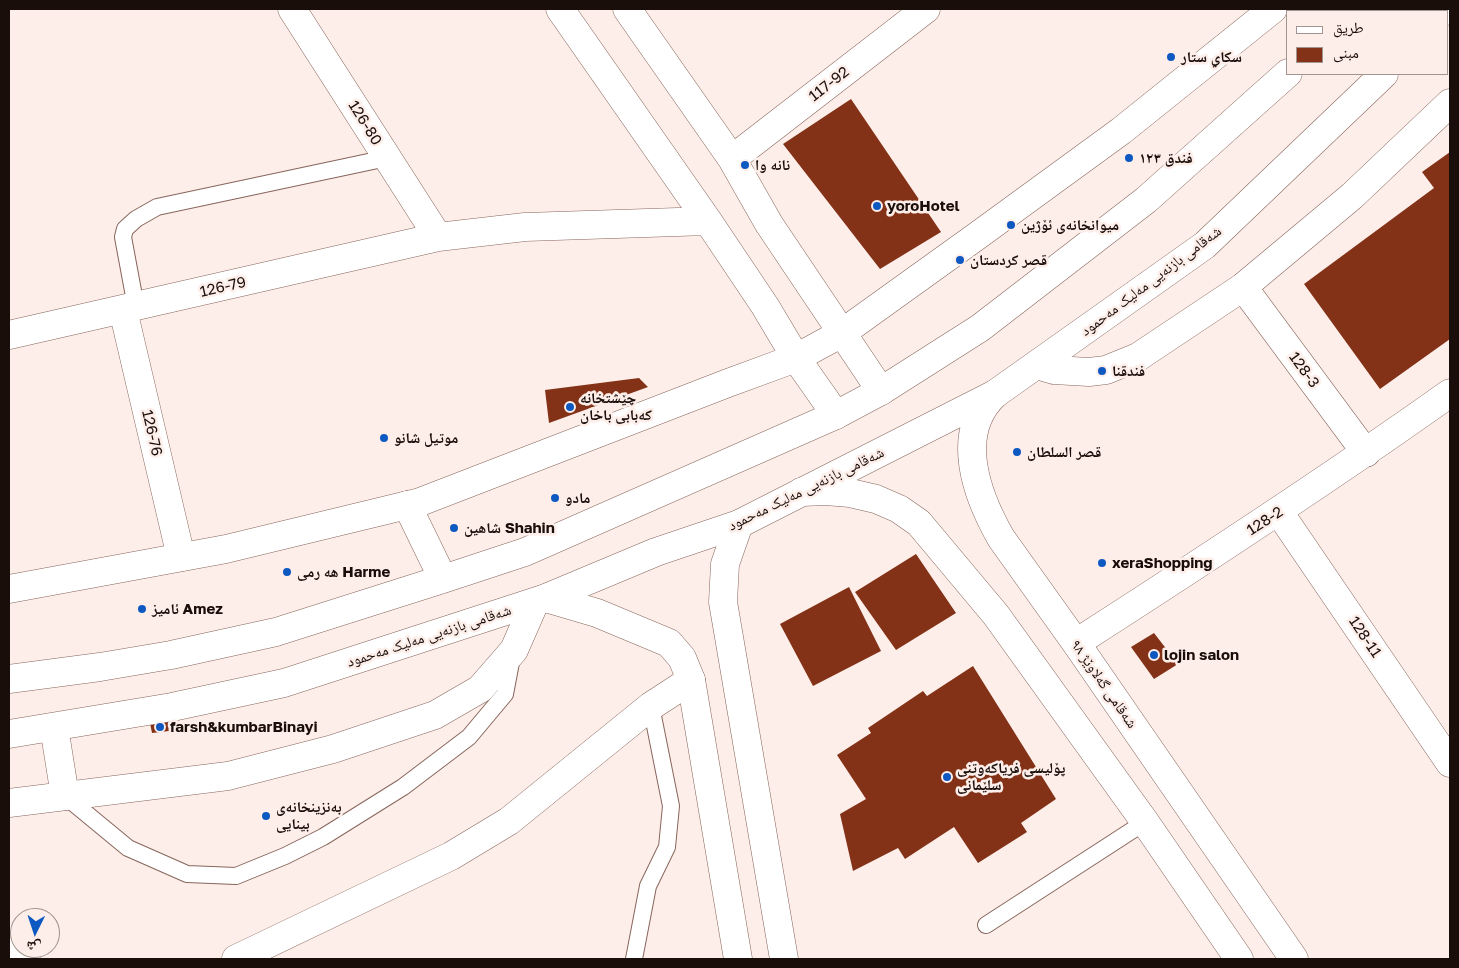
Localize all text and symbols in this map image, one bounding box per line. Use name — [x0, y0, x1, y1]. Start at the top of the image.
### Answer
legend — [1286, 10, 1449, 75]
text: طريق — [1333, 18, 1364, 36]
text: مبنى — [1333, 43, 1359, 61]
place label: سكاي ستار — [1181, 48, 1242, 66]
marker: سكاي ستار — [1165, 51, 1177, 63]
street label: 117-92 — [805, 63, 853, 105]
street label: 126-80 — [344, 97, 386, 149]
place label: فندق ١٢٣ — [1139, 149, 1193, 167]
marker: فندق ١٢٣ — [1123, 152, 1135, 164]
place label: نانه وا — [755, 156, 790, 174]
marker: نانه وا — [739, 159, 751, 171]
place label: yoroHotel — [887, 197, 960, 215]
marker: yoroHotel — [871, 200, 883, 212]
place label: میوانخانەی ئۆژین — [1021, 216, 1119, 234]
marker: میوانخانەی ئۆژین — [1005, 219, 1017, 231]
street label: شەقامی بازنەیی مەلیک مەحمود — [1077, 222, 1225, 340]
place label: قصر كردستان — [970, 251, 1047, 269]
marker: قصر كردستان — [954, 254, 966, 266]
street label: 126-79 — [198, 273, 248, 301]
street label: 128-3 — [1285, 349, 1323, 391]
place label: فندقنا — [1112, 362, 1145, 380]
marker: فندقنا — [1096, 365, 1108, 377]
place label: چێشتخانە کەبابی باخان — [580, 389, 652, 424]
marker: چێشتخانە کەبابی باخان — [564, 401, 576, 413]
street label: 126-76 — [138, 408, 166, 458]
place label: موتيل شانو — [394, 429, 458, 447]
marker: موتيل شانو — [378, 432, 390, 444]
street label: شەقامی بازنەیی مەلیک مەحمود — [725, 443, 887, 535]
place label: قصر السلطان — [1027, 443, 1101, 461]
marker: قصر السلطان — [1011, 446, 1023, 458]
place label: مادو — [565, 489, 590, 507]
marker: مادو — [549, 492, 561, 504]
street label: 128-2 — [1244, 503, 1286, 539]
place label: شاهین Shahin — [464, 519, 555, 537]
marker: شاهین Shahin — [448, 522, 460, 534]
place label: xeraShopping — [1112, 554, 1213, 572]
marker: xeraShopping — [1096, 557, 1108, 569]
place label: هه رمی Harme — [297, 563, 390, 581]
marker: هه رمی Harme — [281, 566, 293, 578]
place label: ئاميز Amez — [152, 600, 223, 618]
street label: شەقامی بازنەیی مەلیک مەحمود — [345, 601, 513, 671]
marker: ئاميز Amez — [136, 603, 148, 615]
street label: 128-11 — [1345, 613, 1385, 661]
street label: شەقامی گەلاوێژ ٩٨ — [1067, 636, 1141, 732]
place label: lojin salon — [1164, 646, 1239, 664]
marker: lojin salon — [1148, 649, 1160, 661]
place label: farsh&kumbarBinayi — [170, 718, 318, 736]
marker: farsh&kumbarBinayi — [154, 721, 166, 733]
place label: پۆلیسی فریاکەوتنی سلێمانی — [957, 759, 1065, 794]
marker: پۆلیسی فریاکەوتنی سلێمانی — [941, 771, 953, 783]
place label: بەنزینخانەی بینایی — [276, 798, 342, 833]
marker: بەنزینخانەی بینایی — [260, 810, 272, 822]
north arrow — [10, 908, 60, 958]
text: ش — [26, 938, 42, 956]

